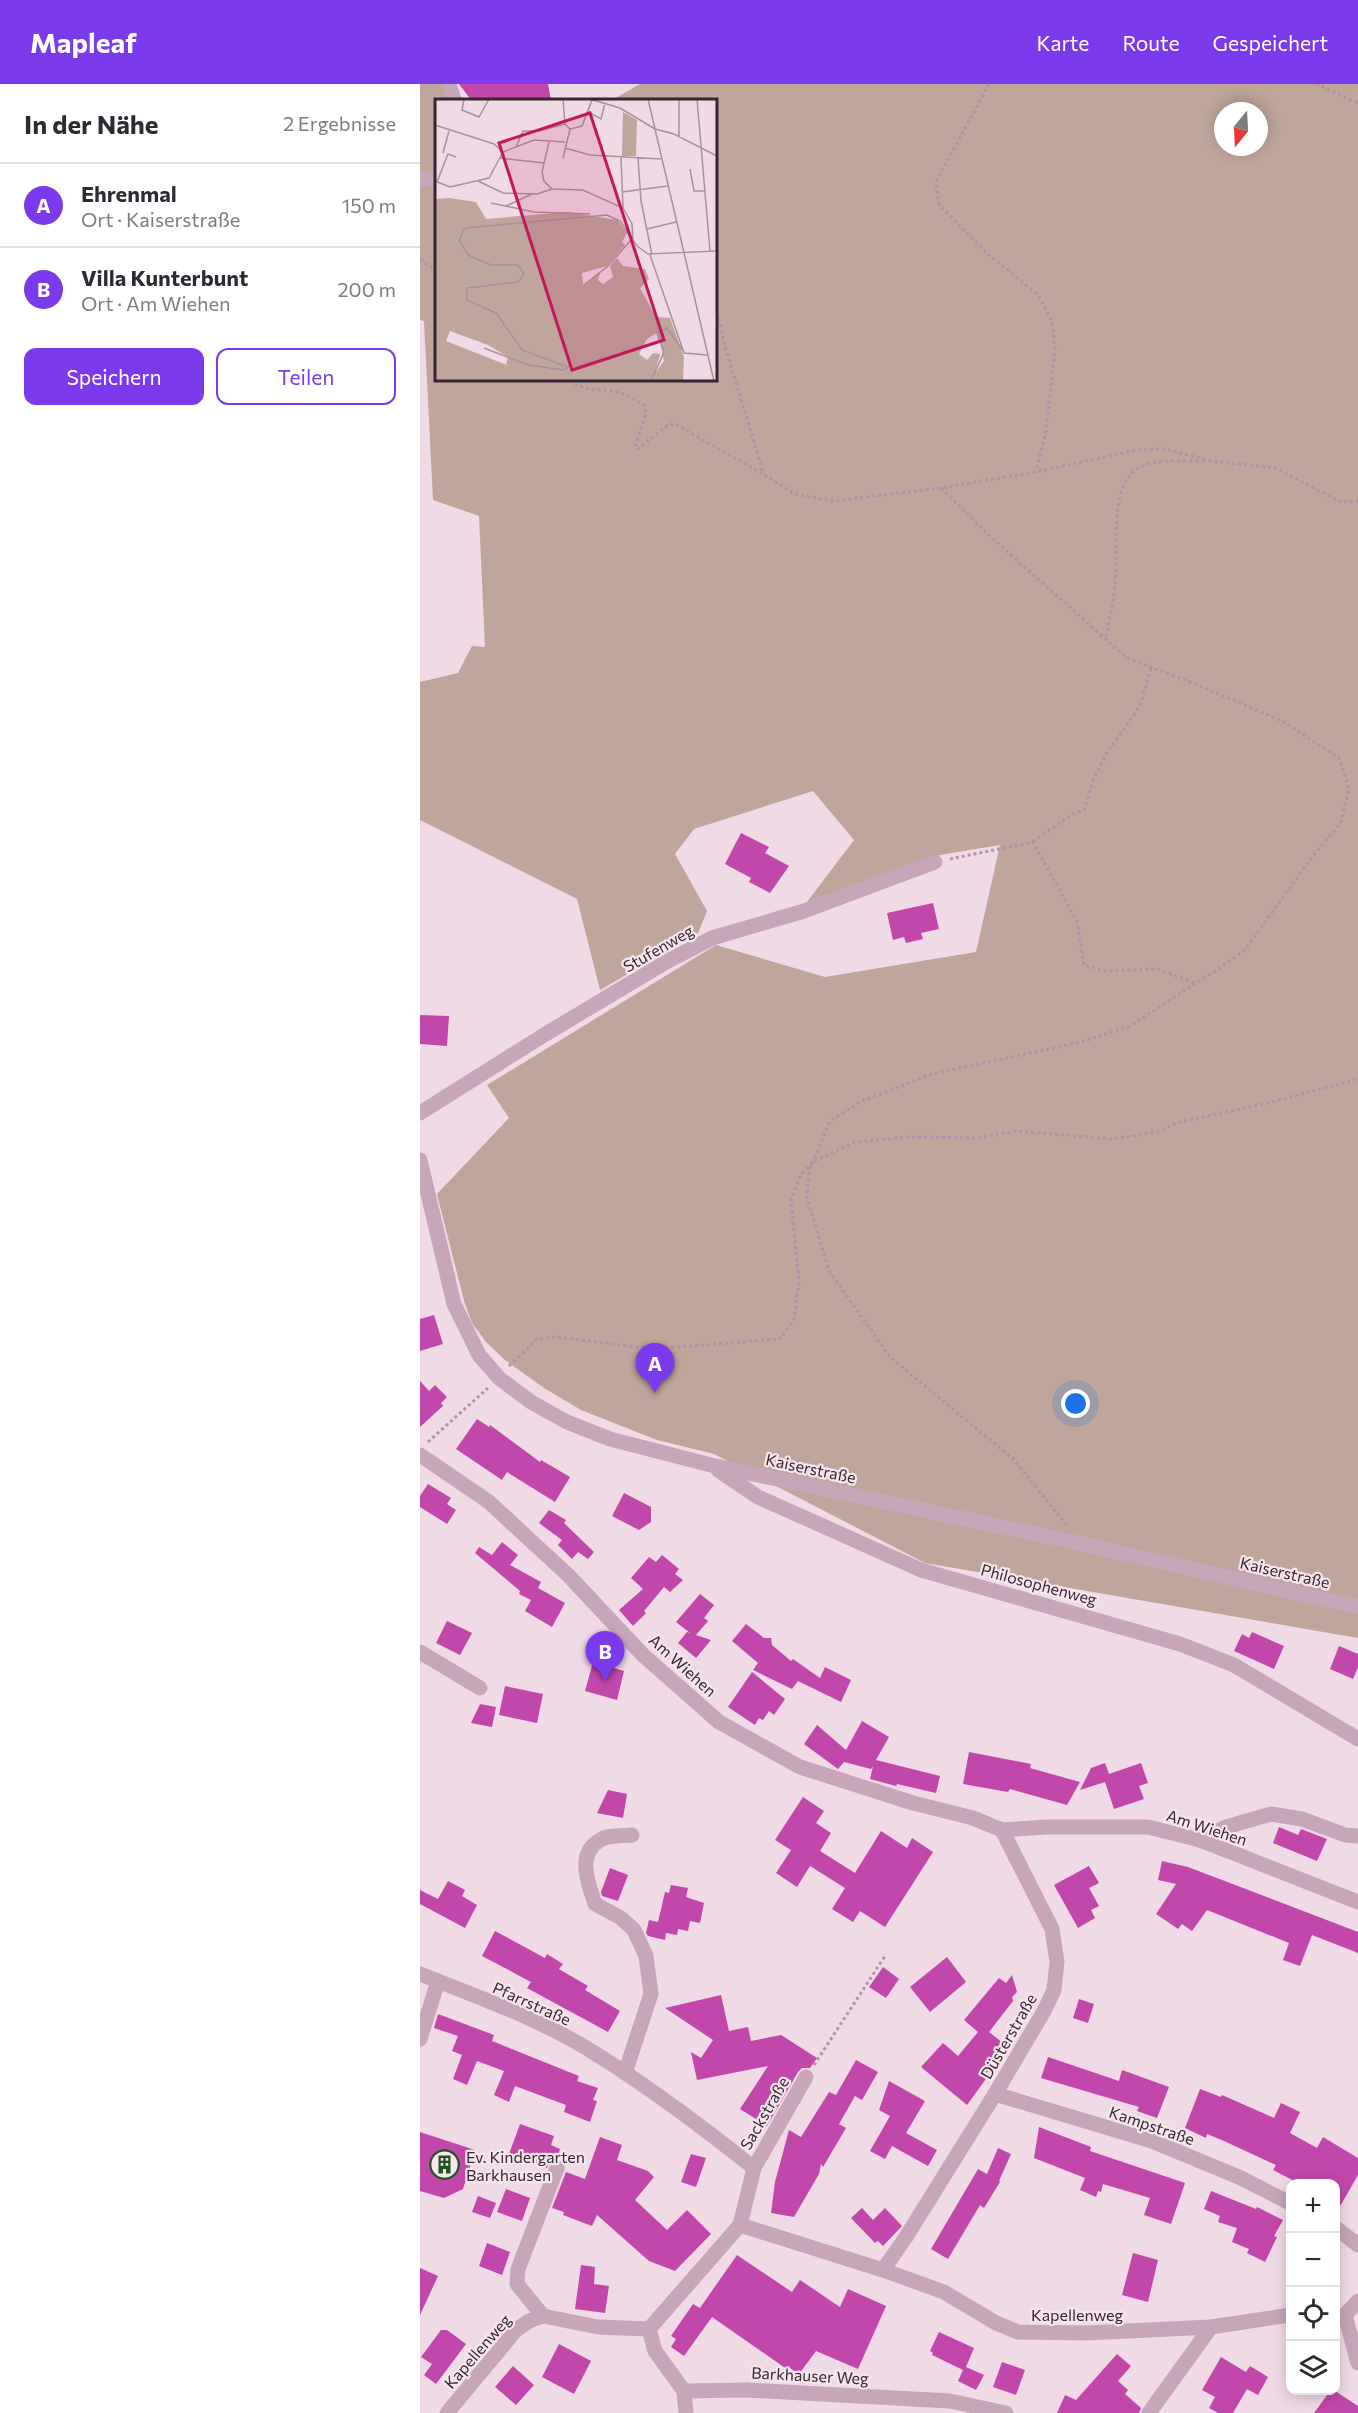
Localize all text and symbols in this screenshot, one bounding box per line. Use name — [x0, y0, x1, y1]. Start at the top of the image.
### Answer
text: Mapleaf — [30, 25, 137, 59]
text: Karte — [1036, 30, 1089, 55]
text: Route — [1122, 30, 1180, 55]
text: Gespeichert — [1213, 30, 1328, 55]
inset map — [435, 99, 717, 381]
north arrow — [1214, 102, 1268, 156]
text: In der Nähe — [24, 108, 159, 139]
text: 2 Ergebnisse — [283, 111, 396, 135]
text: Ehrenmal — [81, 180, 177, 207]
text: A — [36, 193, 51, 217]
text: 150 m — [342, 193, 396, 217]
text: Ort · Kaiserstraße — [81, 207, 240, 231]
text: Villa Kunterbunt — [81, 264, 248, 291]
text: B — [37, 277, 50, 301]
text: 200 m — [338, 277, 396, 301]
text: Ort · Am Wiehen — [81, 291, 231, 315]
button: Speichern — [24, 348, 204, 405]
button: Teilen — [216, 348, 396, 405]
street label: Stufenweg — [620, 920, 697, 976]
pin: A — [636, 1344, 674, 1393]
your location — [1061, 1389, 1090, 1418]
street label: Kaiserstraße — [764, 1449, 858, 1487]
street label: Kaiserstraße — [1238, 1552, 1332, 1592]
street label: Philosophenweg — [979, 1559, 1099, 1609]
street label: Am Wiehen — [646, 1630, 720, 1700]
pin: B — [586, 1632, 624, 1681]
street label: Am Wiehen — [1164, 1805, 1250, 1849]
street label: Pfarrstraße — [490, 1977, 574, 2029]
street label: Düsterstraße — [976, 1990, 1040, 2082]
street label: Sackstraße — [736, 2073, 792, 2153]
street label: Kampstraße — [1107, 2102, 1197, 2148]
place label: Ev. Kindergarten Barkhausen — [466, 2147, 585, 2184]
building icon: Ev. Kindergarten Barkhausen — [429, 2149, 461, 2181]
map controls — [1286, 2179, 1340, 2395]
button: + — [1286, 2179, 1340, 2233]
button: − — [1286, 2233, 1340, 2287]
button: locate — [1286, 2287, 1340, 2341]
street label: Kapellenweg — [1031, 2305, 1123, 2324]
street label: Kapellenweg — [440, 2310, 515, 2392]
button: layers — [1286, 2341, 1340, 2395]
street label: Barkhauser Weg — [751, 2362, 870, 2388]

